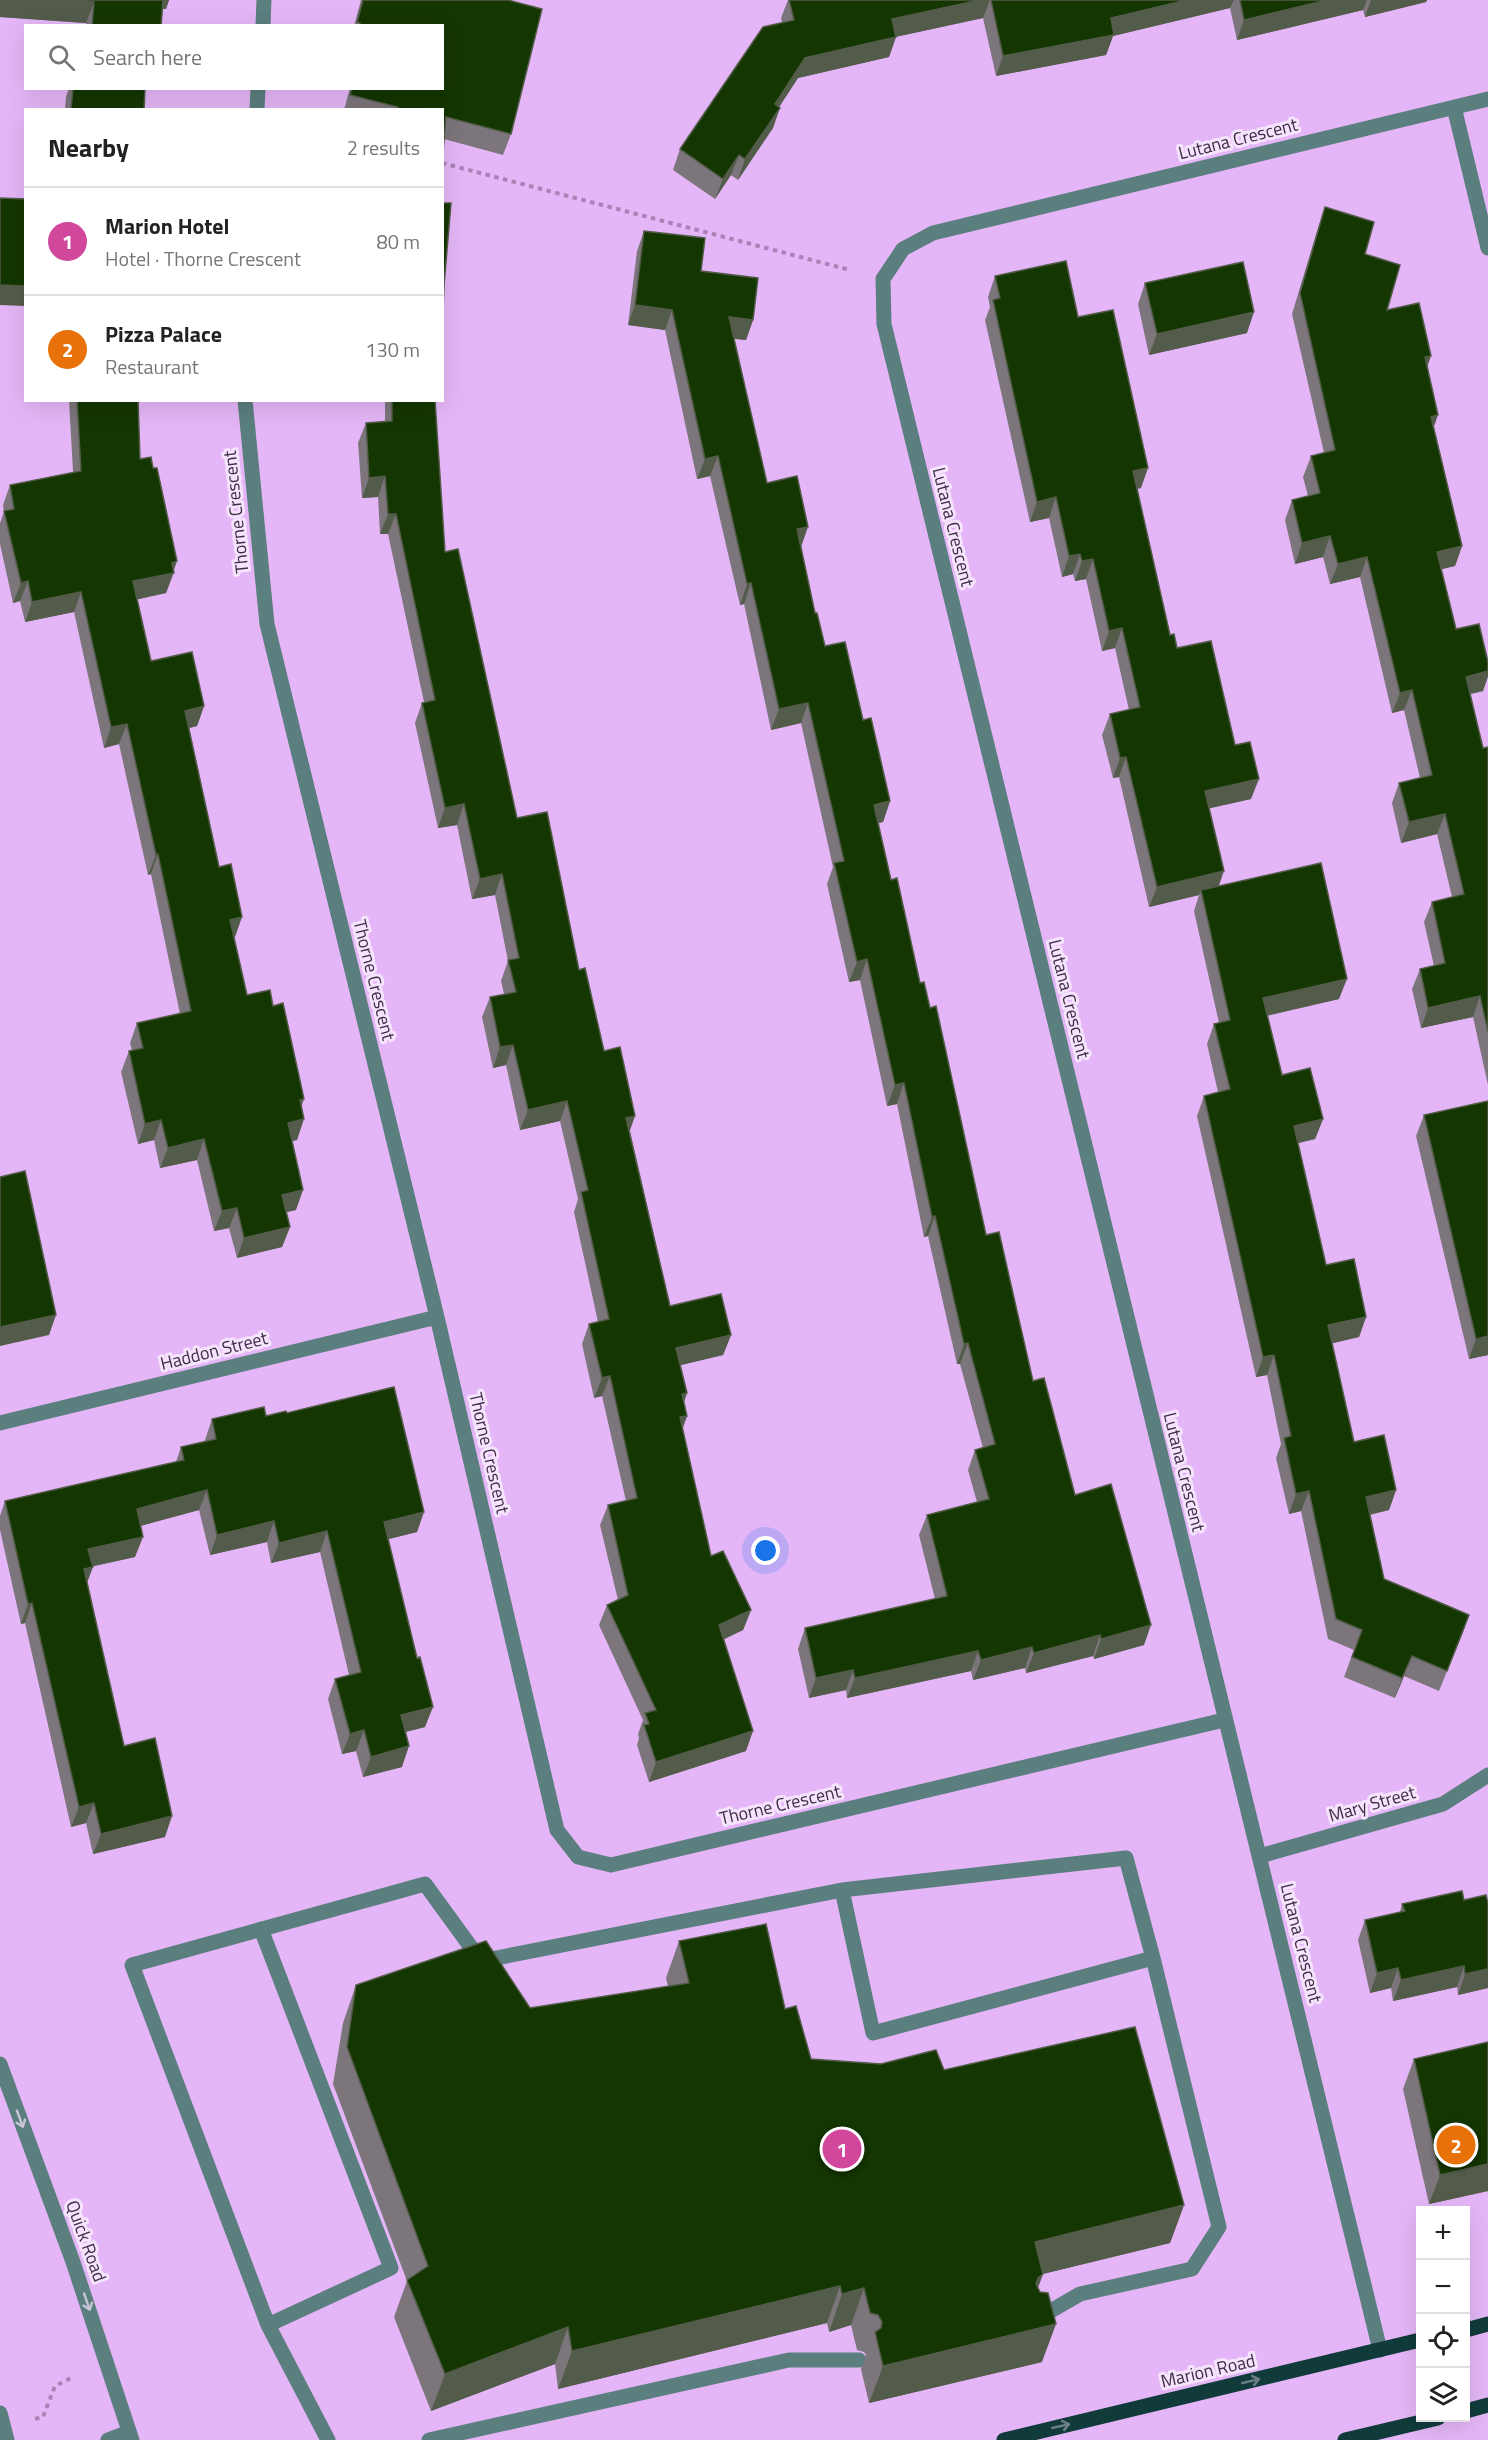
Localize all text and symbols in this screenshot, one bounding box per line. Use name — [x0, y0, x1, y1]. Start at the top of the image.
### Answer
search box — [24, 24, 444, 90]
text: Search here — [93, 40, 202, 74]
icon: search — [45, 41, 78, 74]
street label: Lutana Crescent — [1175, 110, 1301, 166]
text: Nearby — [48, 128, 129, 167]
text: 2 results — [347, 132, 420, 163]
text: Marion Hotel — [105, 209, 229, 243]
text: 1 — [62, 226, 73, 257]
text: 80 m — [376, 226, 420, 257]
text: Hotel · Thorne Crescent — [105, 243, 301, 274]
text: Pizza Palace — [105, 317, 222, 351]
text: 2 — [62, 334, 73, 365]
text: 130 m — [365, 334, 420, 365]
text: Restaurant — [105, 351, 199, 382]
street label: Thorne Crescent — [216, 449, 255, 575]
street label: Lutana Crescent — [926, 464, 982, 590]
street label: Thorne Crescent — [346, 917, 403, 1044]
street label: Lutana Crescent — [1042, 936, 1098, 1062]
street label: Haddon Street — [157, 1324, 271, 1377]
street label: Thorne Crescent — [462, 1390, 517, 1517]
street label: Lutana Crescent — [1157, 1409, 1213, 1535]
your location — [751, 1536, 780, 1565]
street label: Thorne Crescent — [717, 1777, 844, 1832]
street label: Mary Street — [1325, 1778, 1419, 1829]
street label: Lutana Crescent — [1274, 1880, 1330, 2006]
one-way arrow — [16, 2109, 27, 2128]
pin: 2 — [1436, 2122, 1476, 2168]
pin: 1 — [822, 2126, 862, 2172]
street label: Quick Road — [59, 2196, 114, 2285]
map controls — [1416, 2206, 1470, 2422]
button: + — [1416, 2206, 1470, 2260]
button: − — [1416, 2260, 1470, 2314]
one-way arrow — [82, 2292, 93, 2311]
button: locate — [1416, 2314, 1470, 2368]
street label: Marion Road — [1158, 2347, 1258, 2395]
button: layers — [1416, 2368, 1470, 2422]
one-way arrow — [1241, 2375, 1260, 2386]
one-way arrow — [1052, 2420, 1071, 2432]

